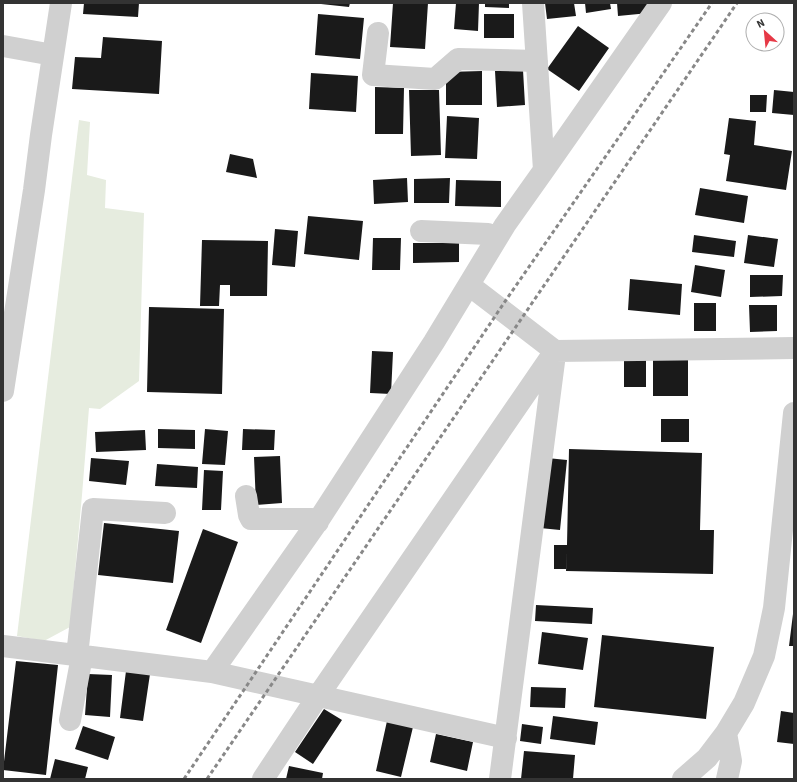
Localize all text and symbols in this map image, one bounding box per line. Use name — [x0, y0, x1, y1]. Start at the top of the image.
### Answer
north arrow — [745, 12, 785, 52]
text: N — [754, 15, 767, 32]

